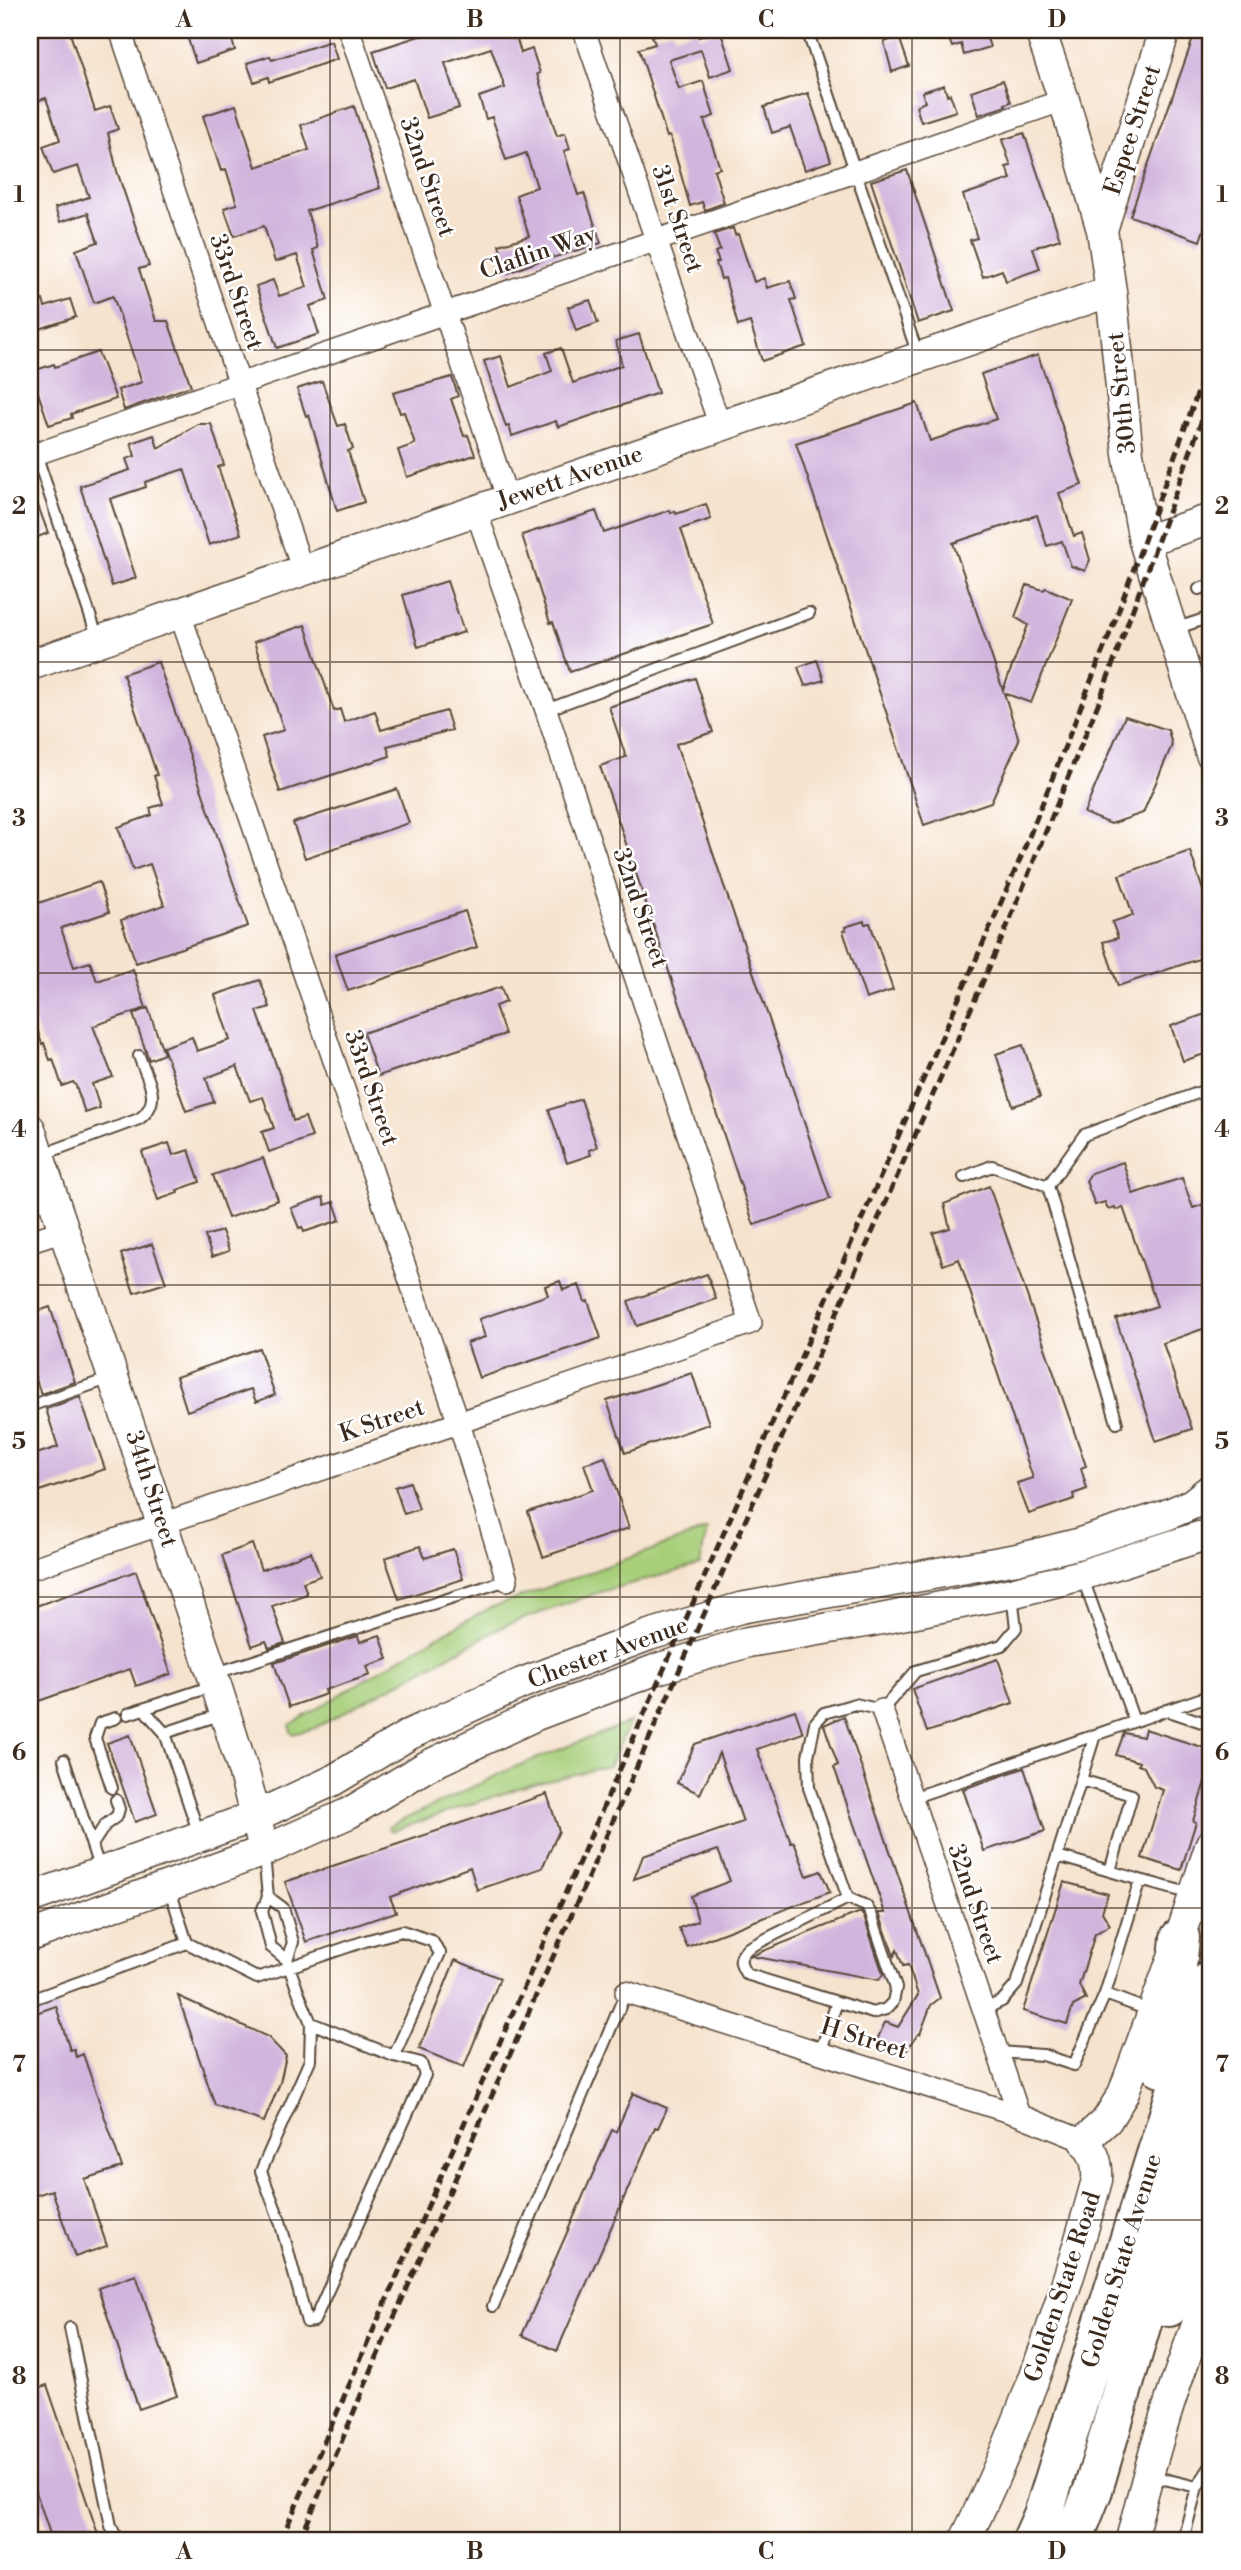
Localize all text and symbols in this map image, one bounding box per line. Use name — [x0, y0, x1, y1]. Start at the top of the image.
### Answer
text: A — [175, 6, 193, 34]
text: B — [466, 6, 484, 34]
text: C — [758, 6, 774, 34]
text: D — [1048, 6, 1066, 34]
street label: Espee Street — [1098, 61, 1168, 199]
street label: 32nd Street — [392, 113, 462, 241]
street label: 31st Street — [645, 161, 710, 277]
text: 1 — [13, 181, 25, 209]
text: 1 — [1216, 181, 1228, 209]
street label: Claflin Way — [476, 219, 600, 287]
street label: 33rd Street — [202, 230, 270, 354]
street label: 30th Street — [1101, 330, 1143, 455]
street label: Jewett Avenue — [492, 439, 647, 517]
text: 2 — [12, 493, 26, 521]
text: 2 — [1215, 493, 1229, 521]
text: 3 — [12, 805, 26, 833]
text: 3 — [1215, 805, 1229, 833]
street label: 32nd Street — [605, 844, 675, 972]
street label: 33rd Street — [337, 1026, 405, 1150]
text: 4 — [11, 1116, 27, 1144]
text: 4 — [1214, 1116, 1230, 1144]
street label: K Street — [336, 1392, 429, 1449]
street label: 34th Street — [118, 1427, 184, 1552]
text: 5 — [12, 1428, 26, 1456]
text: 5 — [1215, 1428, 1229, 1456]
street label: Chester Avenue — [524, 1610, 692, 1696]
text: 6 — [12, 1739, 26, 1767]
text: 6 — [1215, 1739, 1229, 1767]
street label: 32nd Street — [940, 1840, 1010, 1968]
street label: H Street — [817, 2012, 912, 2067]
text: 7 — [12, 2051, 26, 2079]
text: 7 — [1215, 2051, 1229, 2079]
street label: Golden State Avenue — [1075, 2150, 1169, 2372]
street label: Golden State Road — [1018, 2187, 1108, 2386]
text: 8 — [12, 2363, 26, 2391]
text: 8 — [1215, 2363, 1229, 2391]
text: A — [175, 2538, 193, 2566]
text: B — [466, 2538, 484, 2566]
text: C — [758, 2538, 774, 2566]
text: D — [1048, 2538, 1066, 2566]

